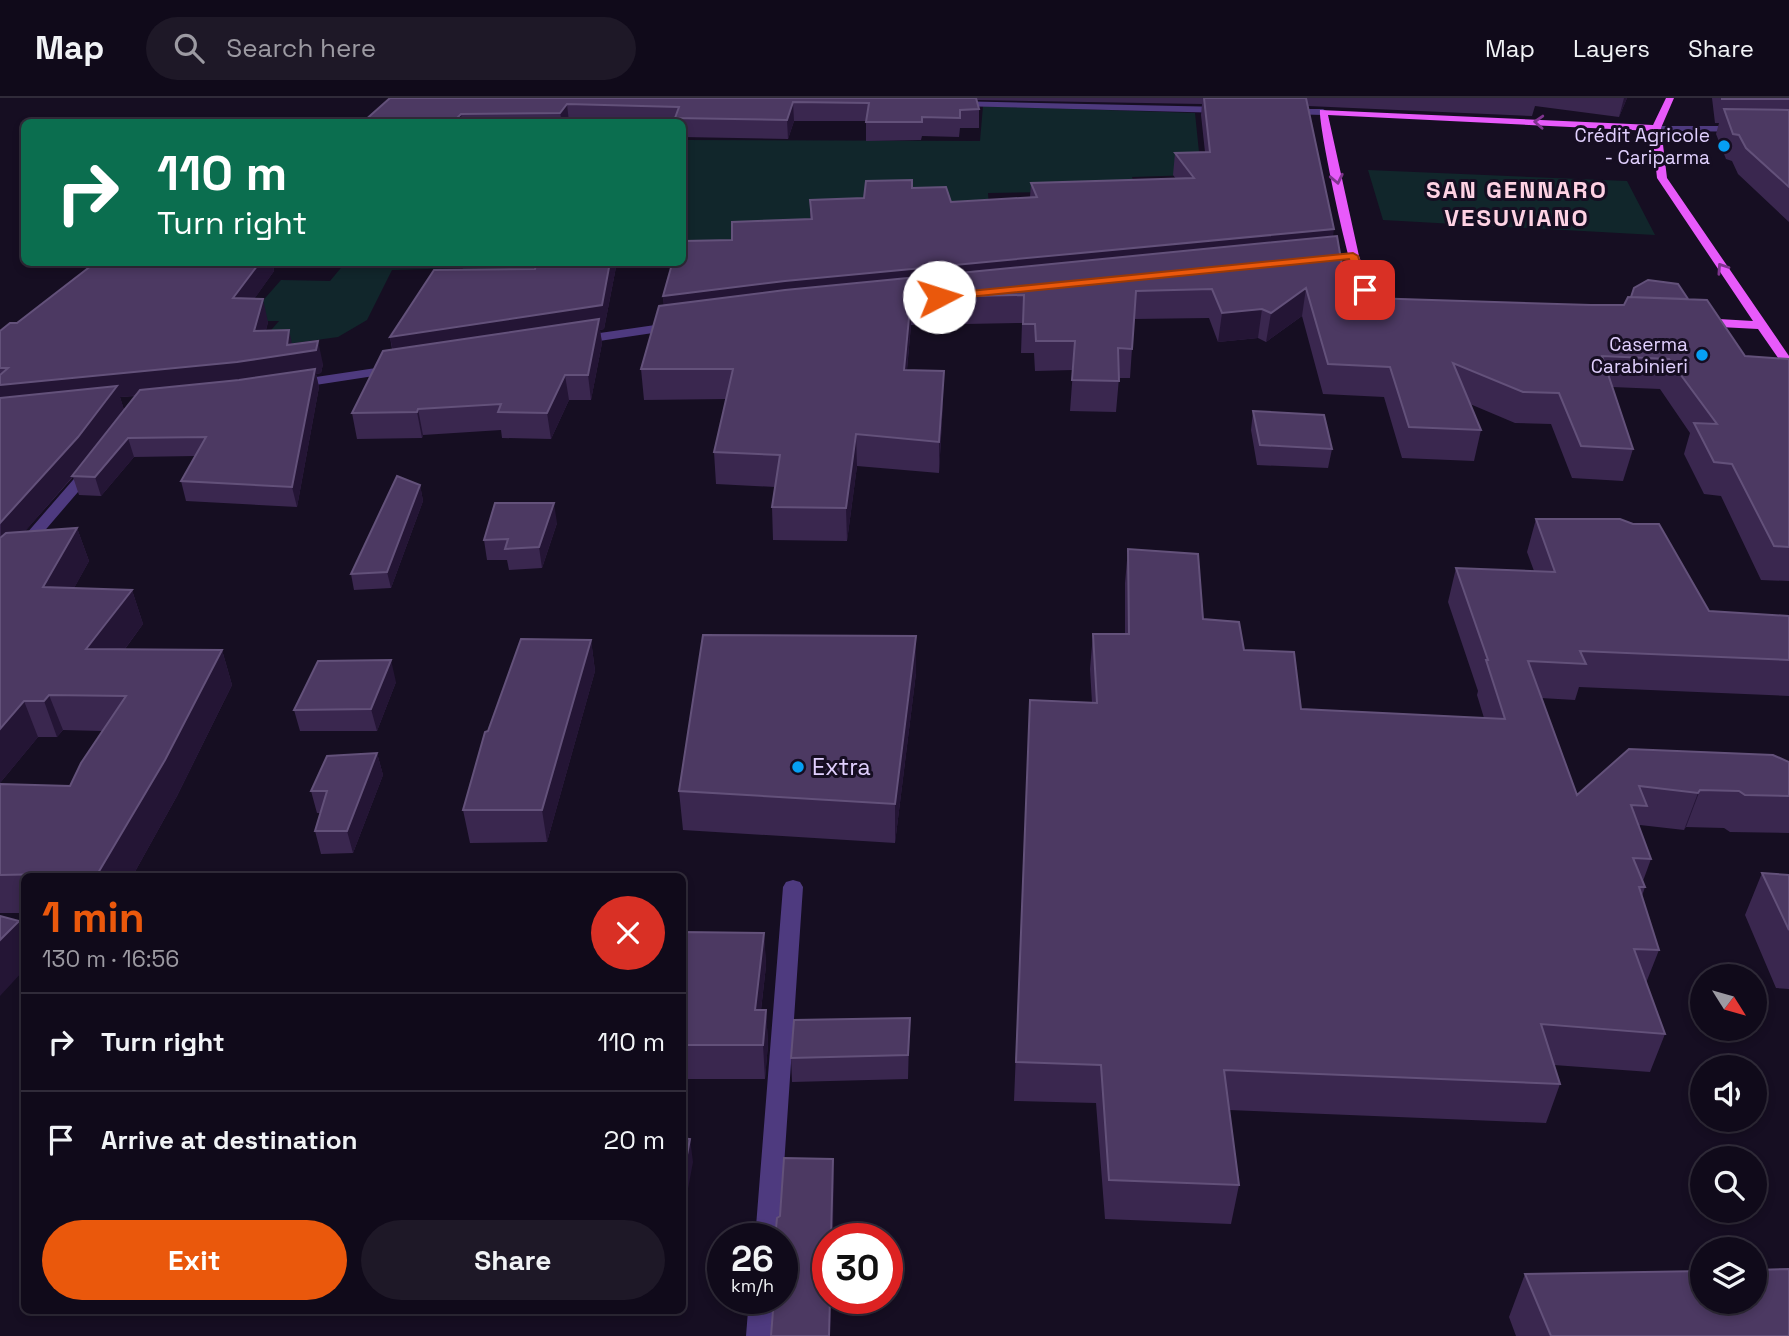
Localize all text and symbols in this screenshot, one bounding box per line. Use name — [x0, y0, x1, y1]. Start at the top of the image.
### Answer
search box — [146, 17, 636, 80]
text: Map — [35, 27, 104, 69]
icon: search — [170, 29, 208, 67]
text: Search here — [226, 31, 376, 65]
text: Map — [1485, 33, 1535, 64]
text: Layers — [1573, 33, 1650, 64]
text: Share — [1688, 33, 1754, 64]
one-way arrow — [1533, 115, 1544, 130]
place label: Crédit Agricole - Cariparma — [1574, 123, 1710, 170]
marker: Crédit Agricole - Cariparma — [1716, 138, 1732, 154]
text: 110 m — [157, 142, 287, 204]
icon: right — [42, 147, 133, 238]
one-way arrow — [1329, 173, 1344, 185]
district label: SAN GENNARO VESUVIANO — [1426, 174, 1608, 233]
text: Turn right — [157, 203, 307, 243]
position arrow — [902, 260, 976, 334]
pin — [1335, 260, 1395, 320]
one-way arrow — [1718, 263, 1730, 276]
icon: arrive — [1346, 271, 1384, 309]
place label: Caserma Carabinieri — [1591, 332, 1688, 379]
marker: Caserma Carabinieri — [1694, 347, 1710, 363]
place label: Extra — [812, 752, 871, 782]
marker: Extra — [790, 759, 806, 775]
text: 1 min — [42, 891, 145, 944]
button: close — [591, 896, 665, 970]
text: 130 m · 16:56 — [42, 944, 179, 974]
north arrow — [1690, 964, 1768, 1041]
map controls — [1690, 964, 1767, 1314]
icon: right — [42, 1023, 80, 1061]
text: Turn right — [101, 1025, 225, 1059]
text: 110 m — [598, 1025, 665, 1059]
button: sound — [1690, 1055, 1767, 1132]
icon: arrive — [42, 1121, 80, 1159]
text: Arrive at destination — [101, 1123, 358, 1157]
text: 20 m — [604, 1123, 665, 1157]
button: search — [1690, 1146, 1767, 1223]
button: Exit — [42, 1220, 347, 1300]
button: Share — [361, 1220, 665, 1300]
speed limit sign: 30 — [812, 1223, 903, 1314]
text: 26 — [731, 1237, 774, 1281]
button: layers — [1690, 1237, 1767, 1314]
text: km/h — [731, 1274, 774, 1297]

